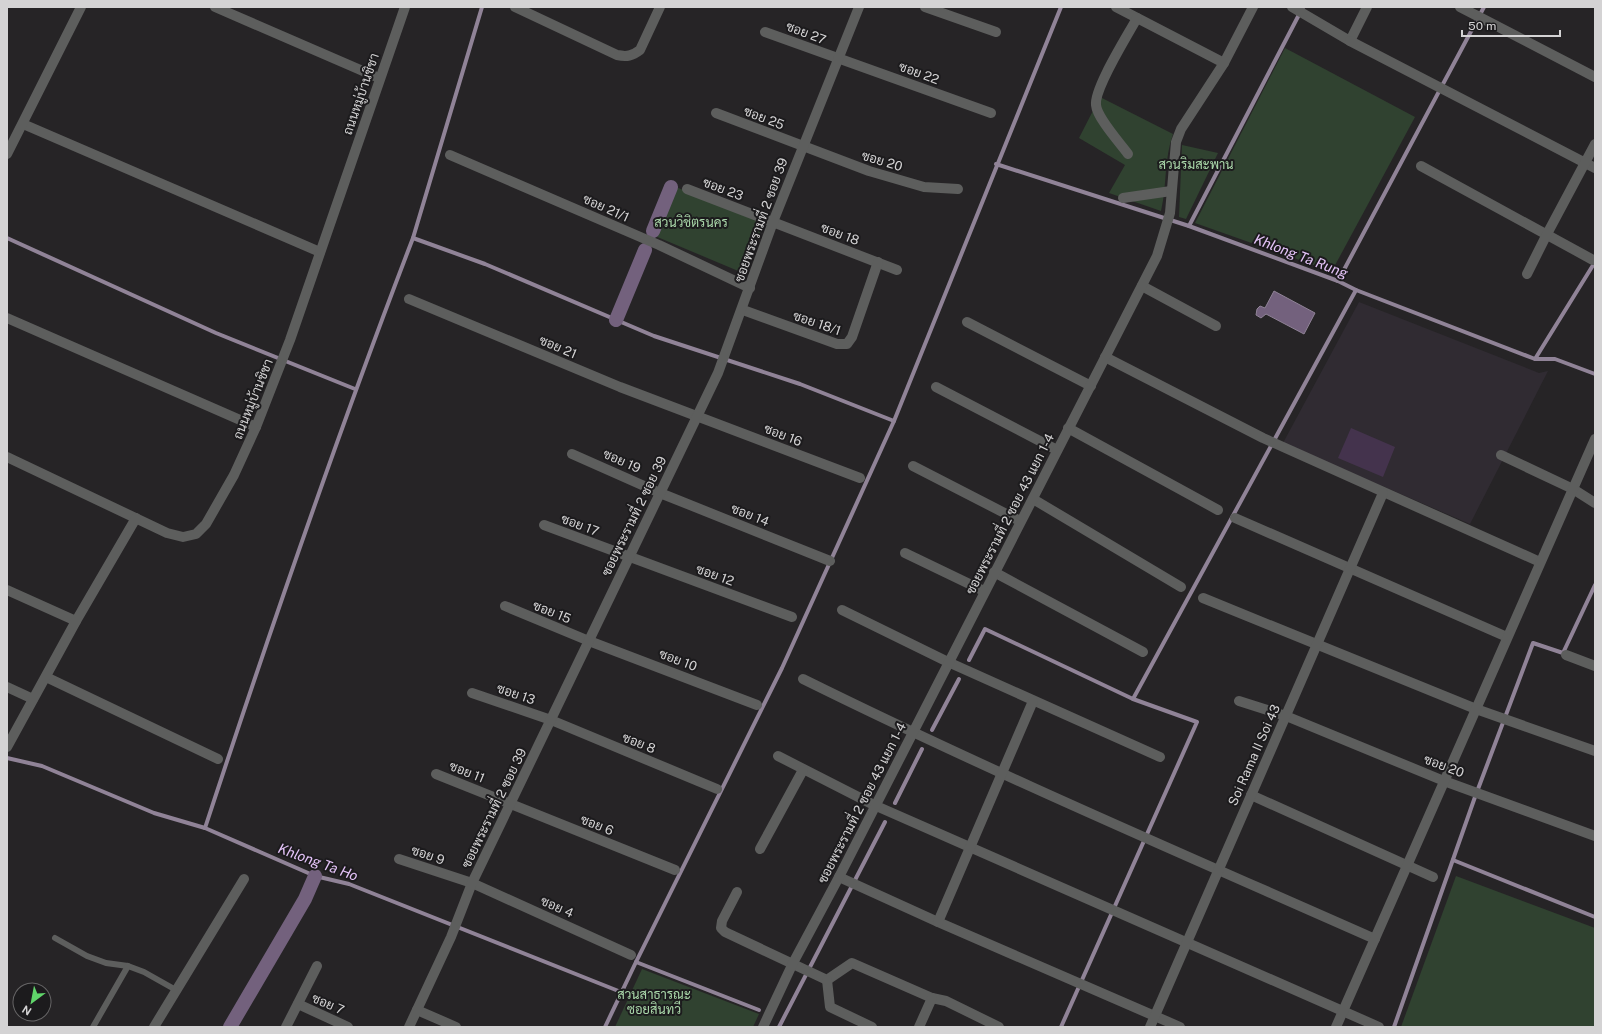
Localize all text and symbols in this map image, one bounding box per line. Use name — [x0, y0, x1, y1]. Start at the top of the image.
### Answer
scale bar — [1462, 12, 1560, 38]
street label: ซอย 27 — [784, 19, 828, 48]
text: 50 m — [1468, 19, 1496, 33]
street label: ถนนหมู่บ้านชิชา — [338, 51, 384, 137]
street label: ซอย 22 — [897, 59, 941, 87]
street label: ซอย 25 — [742, 103, 786, 133]
street label: ซอย 20 — [860, 148, 904, 174]
street label: ซอยพระรามที่ 2 ซอย 39 — [727, 154, 791, 284]
park label: สวนริมสะพาน — [1158, 156, 1234, 172]
street label: ซอย 23 — [701, 174, 745, 204]
street label: ซอย 21/1 — [581, 191, 631, 225]
park label: สวนวิชิตรนคร — [654, 214, 728, 230]
street label: ซอย 18 — [819, 220, 861, 248]
water label: Khlong Ta Rung — [1252, 231, 1351, 281]
street label: ซอย 18/1 — [791, 308, 843, 338]
street label: ซอย 21 — [537, 332, 579, 362]
street label: ถนนหมู่บ้านชิชา — [228, 356, 278, 442]
street label: ซอย 16 — [762, 421, 804, 449]
street label: ซอยพระรามที่ 2 ซอย 43 แยก 1-4 — [958, 429, 1057, 597]
street label: ซอย 19 — [601, 446, 643, 476]
street label: ซอยพระรามที่ 2 ซอย 39 — [594, 452, 670, 578]
street label: ซอย 14 — [729, 501, 771, 529]
street label: ซอย 17 — [559, 511, 601, 539]
street label: ซอย 12 — [694, 561, 736, 589]
street label: ซอย 15 — [531, 598, 573, 626]
street label: ซอย 10 — [657, 646, 699, 674]
street label: ซอย 13 — [495, 680, 537, 708]
street label: Soi Rama II Soi 43 — [1225, 702, 1283, 808]
street label: ซอยพระรามที่ 2 ซอย 43 แยก 1-4 — [810, 718, 909, 886]
street label: ซอย 8 — [620, 730, 658, 756]
street label: ซอยพระรามที่ 2 ซอย 39 — [454, 744, 530, 870]
street label: ซอย 20 — [1422, 751, 1466, 781]
street label: ซอย 11 — [447, 758, 487, 786]
street label: ซอย 6 — [578, 812, 616, 838]
water label: Khlong Ta Ho — [276, 840, 361, 884]
street label: ซอย 9 — [409, 842, 447, 868]
street label: ซอย 4 — [538, 893, 576, 921]
north arrow — [12, 982, 52, 1022]
park label: สวนสาธารณะ ซอยสินทวี — [617, 987, 691, 1017]
street label: ซอย 7 — [309, 990, 347, 1018]
text: N — [20, 1003, 34, 1018]

